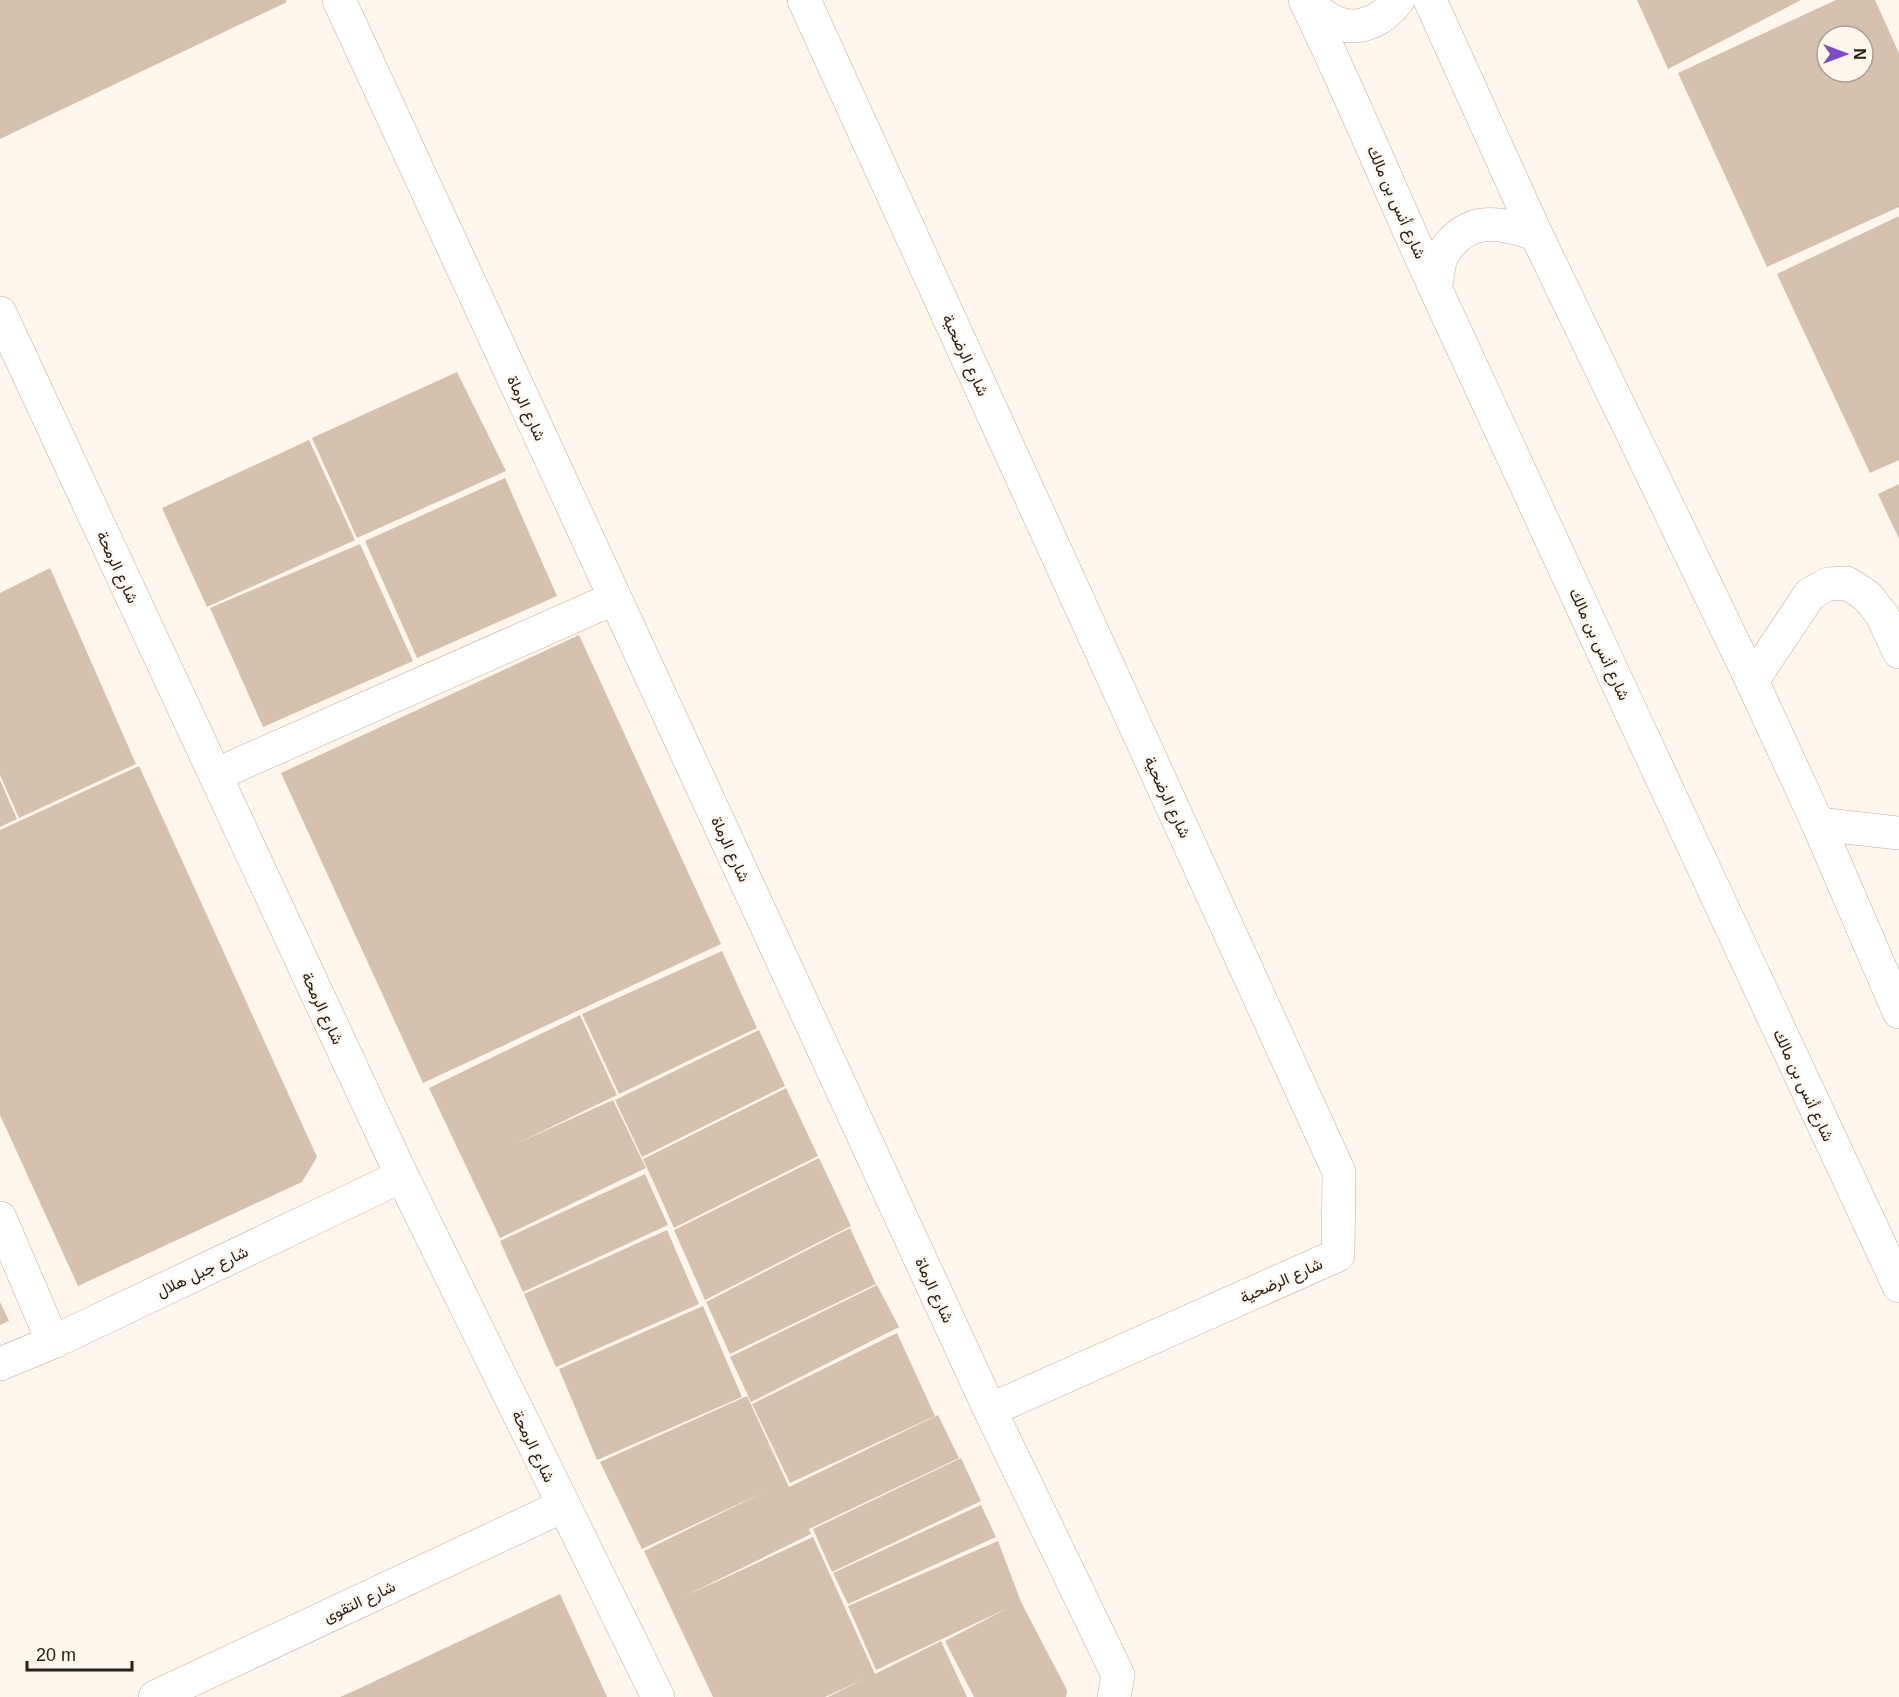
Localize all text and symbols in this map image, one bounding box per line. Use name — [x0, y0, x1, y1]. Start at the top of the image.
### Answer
north arrow — [1815, 24, 1875, 84]
text: N — [1851, 48, 1868, 60]
street label: شارع أنس بن مالك — [1361, 143, 1429, 262]
street label: شارع الرضحية — [936, 312, 992, 400]
street label: شارع الرماة — [501, 373, 549, 445]
street label: شارع الرمحة — [91, 528, 142, 607]
street label: شارع أنس بن مالك — [1563, 585, 1633, 704]
street label: شارع الرضحية — [1138, 754, 1194, 842]
street label: شارع الرماة — [705, 814, 753, 886]
street label: شارع الرمحة — [296, 969, 347, 1048]
street label: شارع أنس بن مالك — [1767, 1026, 1837, 1145]
street label: شارع جبل هلال — [154, 1243, 252, 1303]
street label: شارع الرماة — [909, 1255, 957, 1327]
street label: شارع الرضحية — [1237, 1255, 1326, 1309]
street label: شارع الرمحة — [506, 1408, 558, 1486]
street label: شارع التقوى — [321, 1577, 399, 1628]
scale bar — [27, 1634, 132, 1672]
text: 20 m — [36, 1645, 76, 1665]

